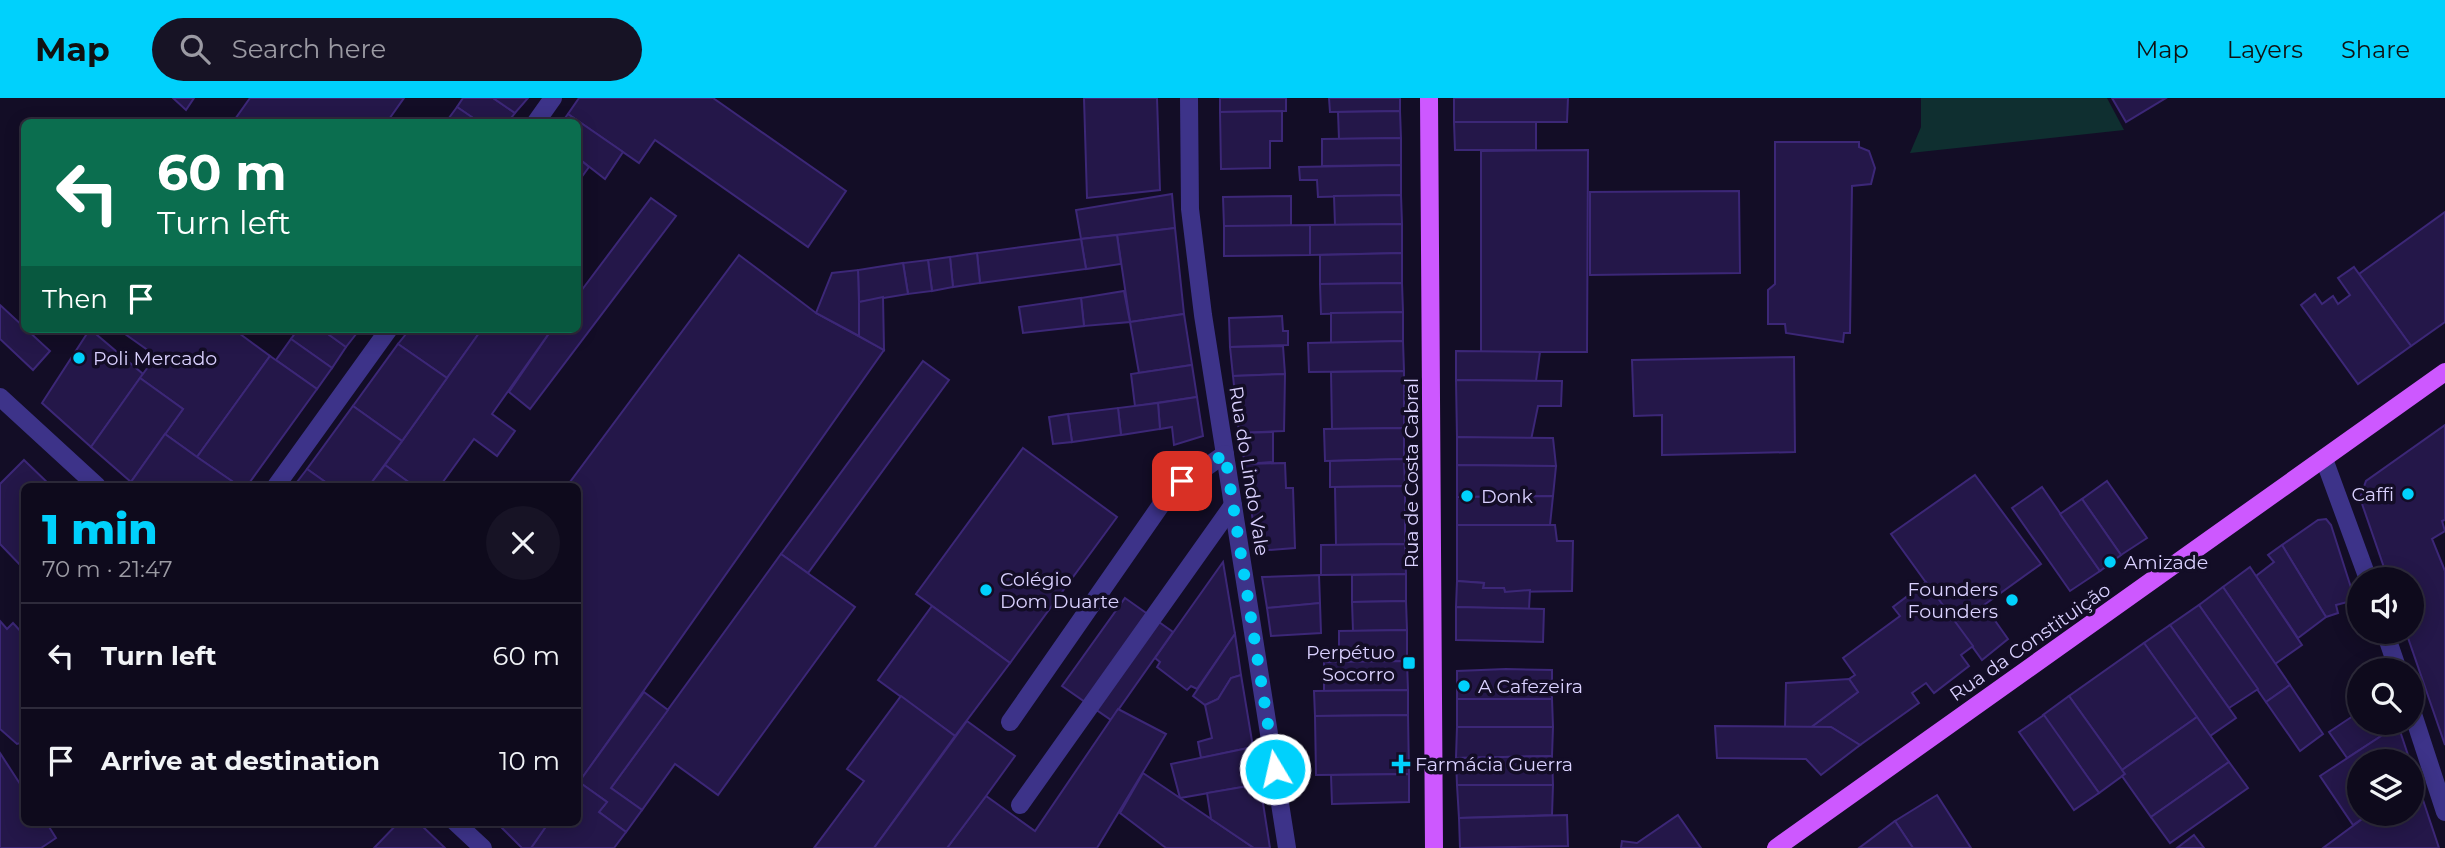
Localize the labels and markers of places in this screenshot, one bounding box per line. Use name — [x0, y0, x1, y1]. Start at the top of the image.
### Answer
place label: Poli Mercado — [93, 347, 217, 370]
marker: Poli Mercado — [71, 350, 87, 366]
pin — [1152, 451, 1212, 511]
place label: Caffi — [2351, 483, 2394, 506]
place label: Donk — [1481, 485, 1533, 508]
marker: Caffi — [2400, 486, 2416, 502]
marker: Donk — [1459, 488, 1475, 504]
place label: Amizade — [2124, 551, 2208, 574]
marker: Amizade — [2102, 554, 2118, 570]
place label: Colégio Dom Duarte — [1000, 568, 1119, 613]
place label: Founders Founders — [1908, 578, 1998, 623]
marker: Colégio Dom Duarte — [978, 582, 994, 598]
marker: Founders Founders — [2004, 592, 2020, 608]
place label: Perpétuo Socorro — [1306, 641, 1395, 686]
marker: Perpétuo Socorro — [1401, 655, 1417, 671]
place label: A Cafezeira — [1478, 675, 1583, 698]
marker: A Cafezeira — [1456, 678, 1472, 694]
place label: Farmácia Guerra — [1415, 753, 1573, 776]
marker: Farmácia Guerra — [1393, 756, 1409, 772]

